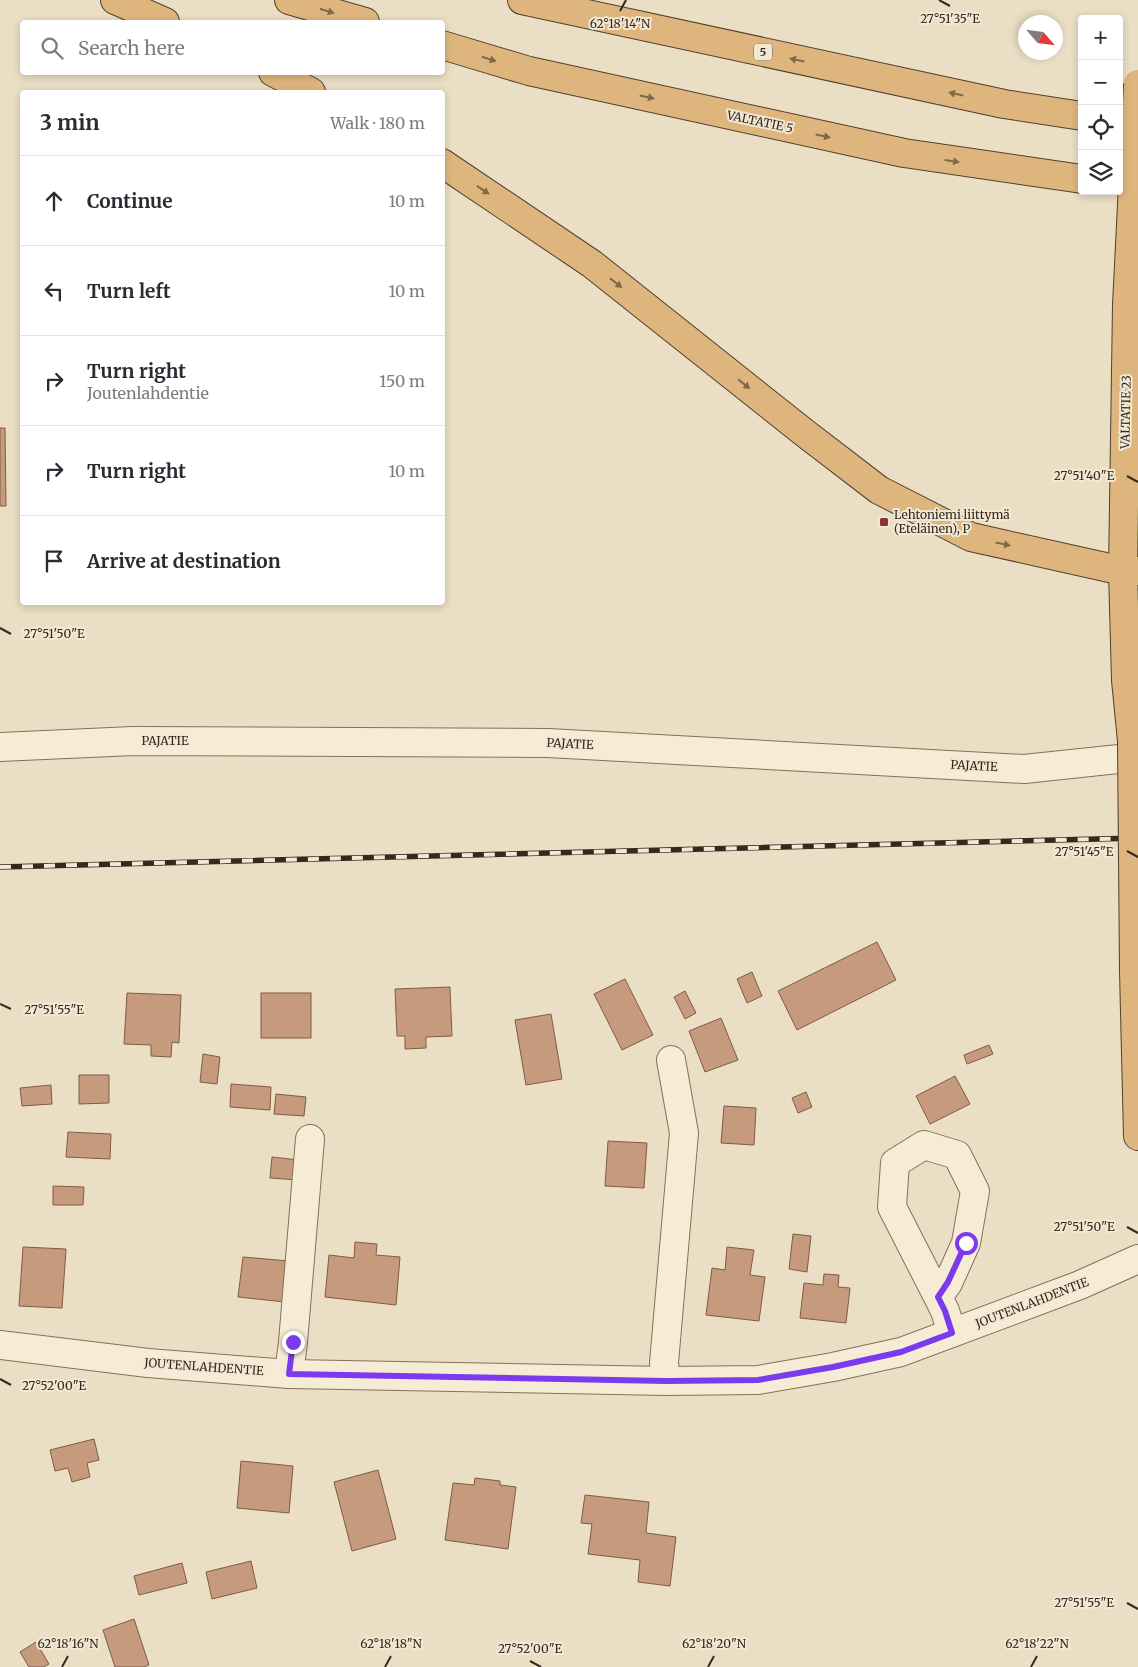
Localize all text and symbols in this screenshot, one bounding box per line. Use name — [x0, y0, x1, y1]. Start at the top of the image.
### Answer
one-way arrow — [320, 8, 335, 16]
text: 27°51'35"E — [920, 11, 980, 26]
north arrow — [1018, 15, 1063, 60]
map controls — [1078, 15, 1123, 195]
button: + — [1078, 15, 1123, 60]
text: 62°18'14"N — [590, 16, 651, 31]
search box — [20, 20, 445, 75]
icon: search — [38, 34, 66, 62]
text: Search here — [78, 36, 185, 60]
road number: 5 — [754, 44, 772, 61]
one-way arrow — [789, 55, 805, 63]
one-way arrow — [482, 56, 497, 64]
button: − — [1078, 60, 1123, 105]
one-way arrow — [948, 89, 964, 97]
one-way arrow — [640, 93, 655, 101]
button: locate — [1078, 105, 1123, 150]
street label: VALTATIE 5 — [725, 107, 795, 136]
text: 3 min — [40, 109, 99, 136]
text: Walk · 180 m — [330, 113, 425, 133]
one-way arrow — [815, 132, 831, 140]
button: layers — [1078, 150, 1123, 195]
one-way arrow — [944, 157, 960, 165]
one-way arrow — [476, 186, 490, 195]
icon: ahead — [40, 187, 68, 215]
text: Continue — [87, 189, 173, 213]
text: 10 m — [388, 191, 425, 211]
icon: left — [40, 277, 68, 305]
one-way arrow — [609, 278, 622, 289]
text: Turn left — [87, 279, 171, 303]
text: 10 m — [388, 281, 425, 301]
text: Turn right — [87, 359, 186, 383]
icon: right — [40, 367, 68, 395]
text: 150 m — [379, 371, 425, 391]
street label: VALTATIE 23 — [1117, 375, 1134, 450]
one-way arrow — [737, 379, 750, 390]
text: Joutenlahdentie — [87, 383, 209, 403]
icon: right — [40, 457, 68, 485]
text: Turn right — [87, 459, 186, 483]
text: 10 m — [388, 461, 425, 481]
text: 27°51'40"E — [1054, 468, 1115, 483]
place label: Lehtoniemi liittymä (Eteläinen), P — [894, 507, 1010, 536]
marker: Lehtoniemi liittymä (Eteläinen), P — [878, 516, 890, 528]
one-way arrow — [996, 541, 1012, 549]
icon: arrive — [40, 547, 68, 575]
text: Arrive at destination — [87, 549, 281, 573]
text: 27°51'50"E — [23, 626, 85, 641]
street label: PAJATIE — [141, 733, 189, 748]
street label: PAJATIE — [546, 735, 594, 752]
street label: PAJATIE — [950, 757, 998, 774]
text: 27°51'45"E — [1055, 844, 1114, 859]
text: 27°51'55"E — [24, 1002, 84, 1017]
text: 27°51'50"E — [1053, 1219, 1115, 1234]
route start — [955, 1232, 978, 1255]
street label: JOUTENLAHDENTIE — [972, 1274, 1091, 1331]
route end — [282, 1331, 305, 1354]
street label: JOUTENLAHDENTIE — [143, 1355, 265, 1378]
text: 27°52'00"E — [22, 1378, 86, 1393]
text: 27°51'55"E — [1054, 1595, 1114, 1610]
text: 62°18'16"N — [37, 1636, 99, 1651]
text: 62°18'18"N — [360, 1636, 423, 1651]
text: 62°18'20"N — [682, 1636, 747, 1651]
text: 62°18'22"N — [1005, 1636, 1069, 1651]
text: 27°52'00"E — [498, 1641, 562, 1656]

